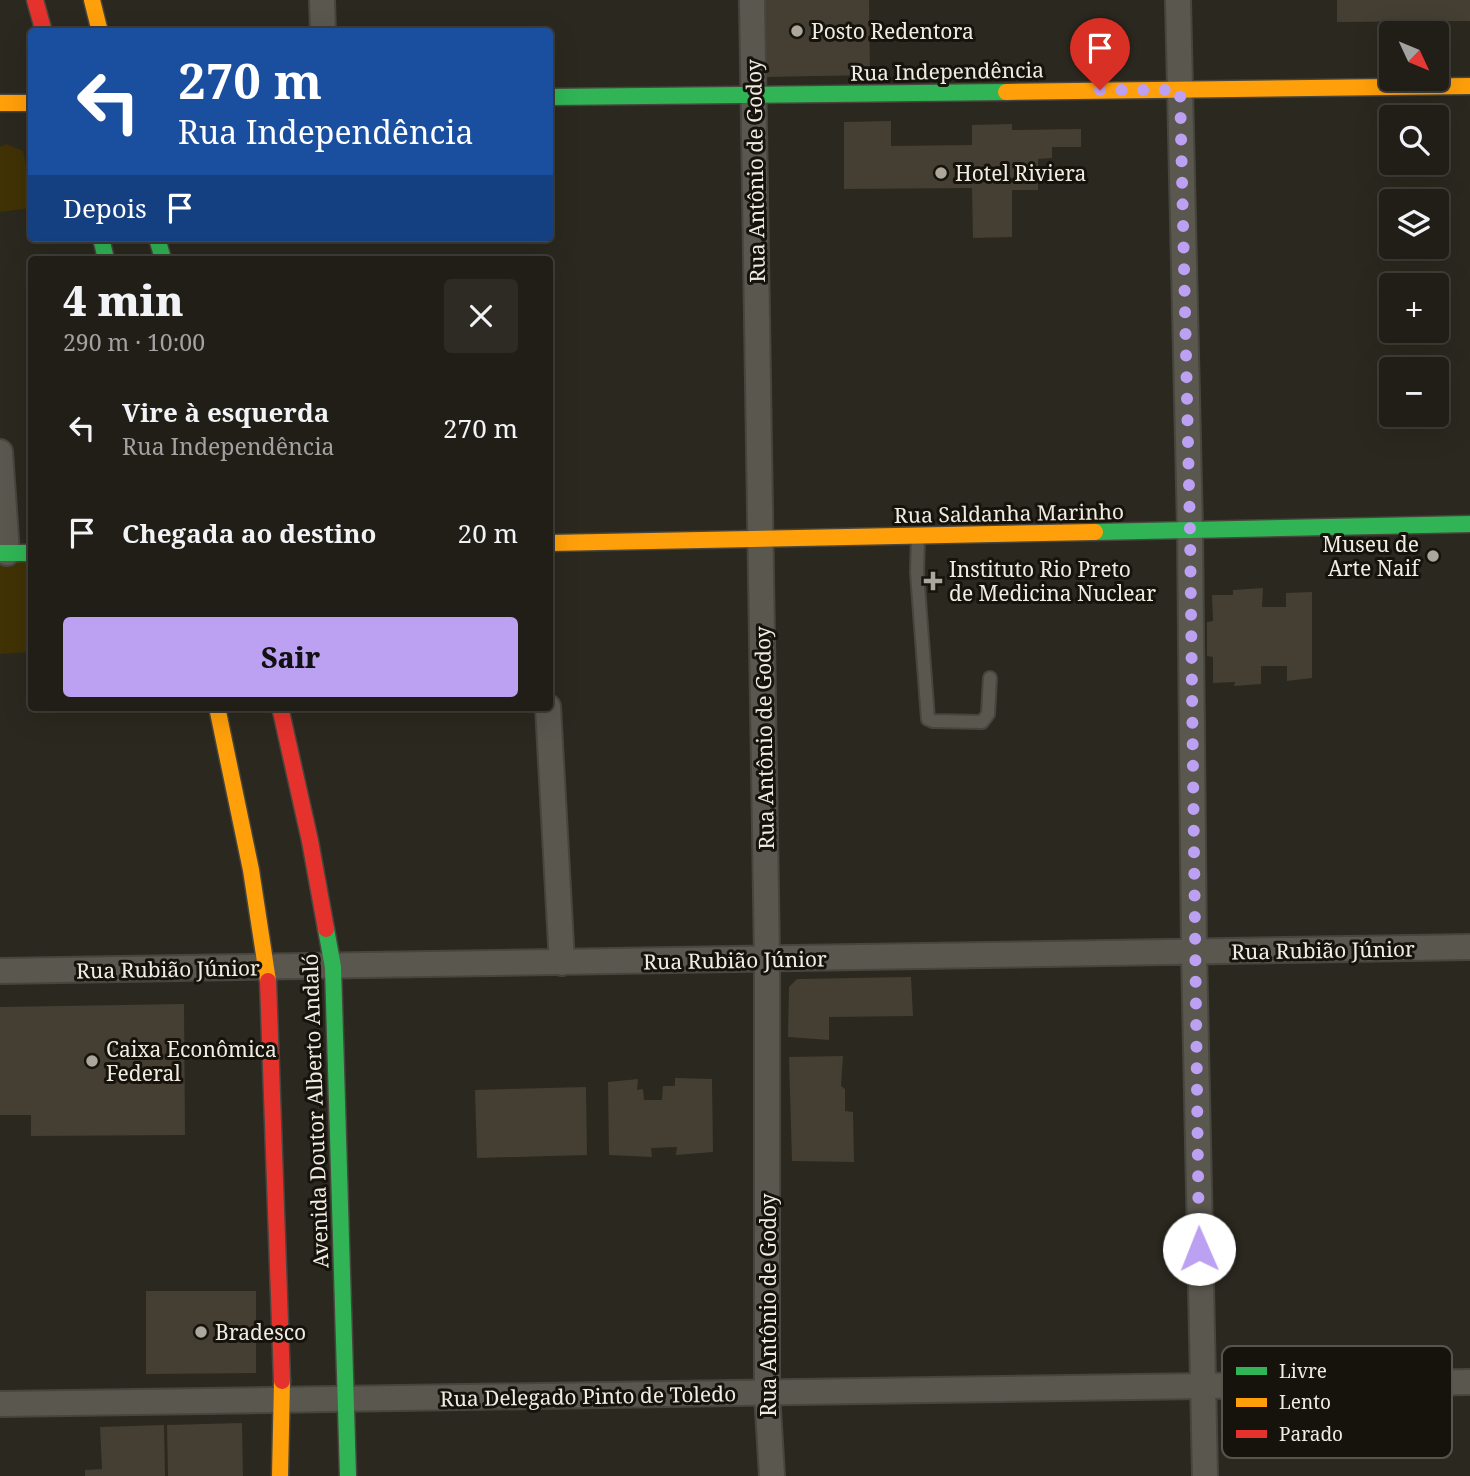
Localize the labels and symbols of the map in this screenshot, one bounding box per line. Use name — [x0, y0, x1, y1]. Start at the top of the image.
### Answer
place label: Posto Redentora — [811, 17, 974, 45]
pin — [1070, 18, 1130, 90]
north arrow — [1379, 21, 1449, 91]
marker: Posto Redentora — [789, 23, 805, 39]
street label: Rua Independência — [850, 55, 1044, 87]
street label: Rua Antônio de Godoy — [739, 59, 771, 283]
place label: Hotel Riviera — [955, 159, 1086, 187]
marker: Hotel Riviera — [933, 165, 949, 181]
street label: Rua Saldanha Marinho — [894, 497, 1124, 529]
place label: Museu de Arte Naif — [1322, 530, 1421, 582]
marker: Museu de Arte Naif — [1425, 548, 1441, 564]
place label: Instituto Rio Preto de Medicina Nuclear — [949, 555, 1156, 607]
marker: Instituto Rio Preto de Medicina Nuclear — [923, 571, 943, 591]
street label: Rua Antônio de Godoy — [748, 626, 780, 850]
street label: Rua Rubião Júnior — [1231, 934, 1415, 966]
street label: Rua Rubião Júnior — [643, 944, 827, 976]
street label: Rua Rubião Júnior — [76, 953, 260, 985]
street label: Avenida Doutor Alberto Andaló — [296, 953, 334, 1269]
place label: Caixa Econômica Federal — [106, 1035, 277, 1087]
marker: Caixa Econômica Federal — [84, 1053, 100, 1069]
street label: Rua Antônio de Godoy — [754, 1193, 782, 1417]
position arrow — [1162, 1212, 1236, 1286]
place label: Bradesco — [215, 1318, 306, 1346]
marker: Bradesco — [193, 1324, 209, 1340]
legend — [1222, 1346, 1452, 1458]
text: Livre — [1279, 1358, 1327, 1384]
street label: Rua Delegado Pinto de Toledo — [440, 1379, 736, 1413]
text: Lento — [1279, 1389, 1331, 1415]
text: Parado — [1279, 1421, 1343, 1447]

